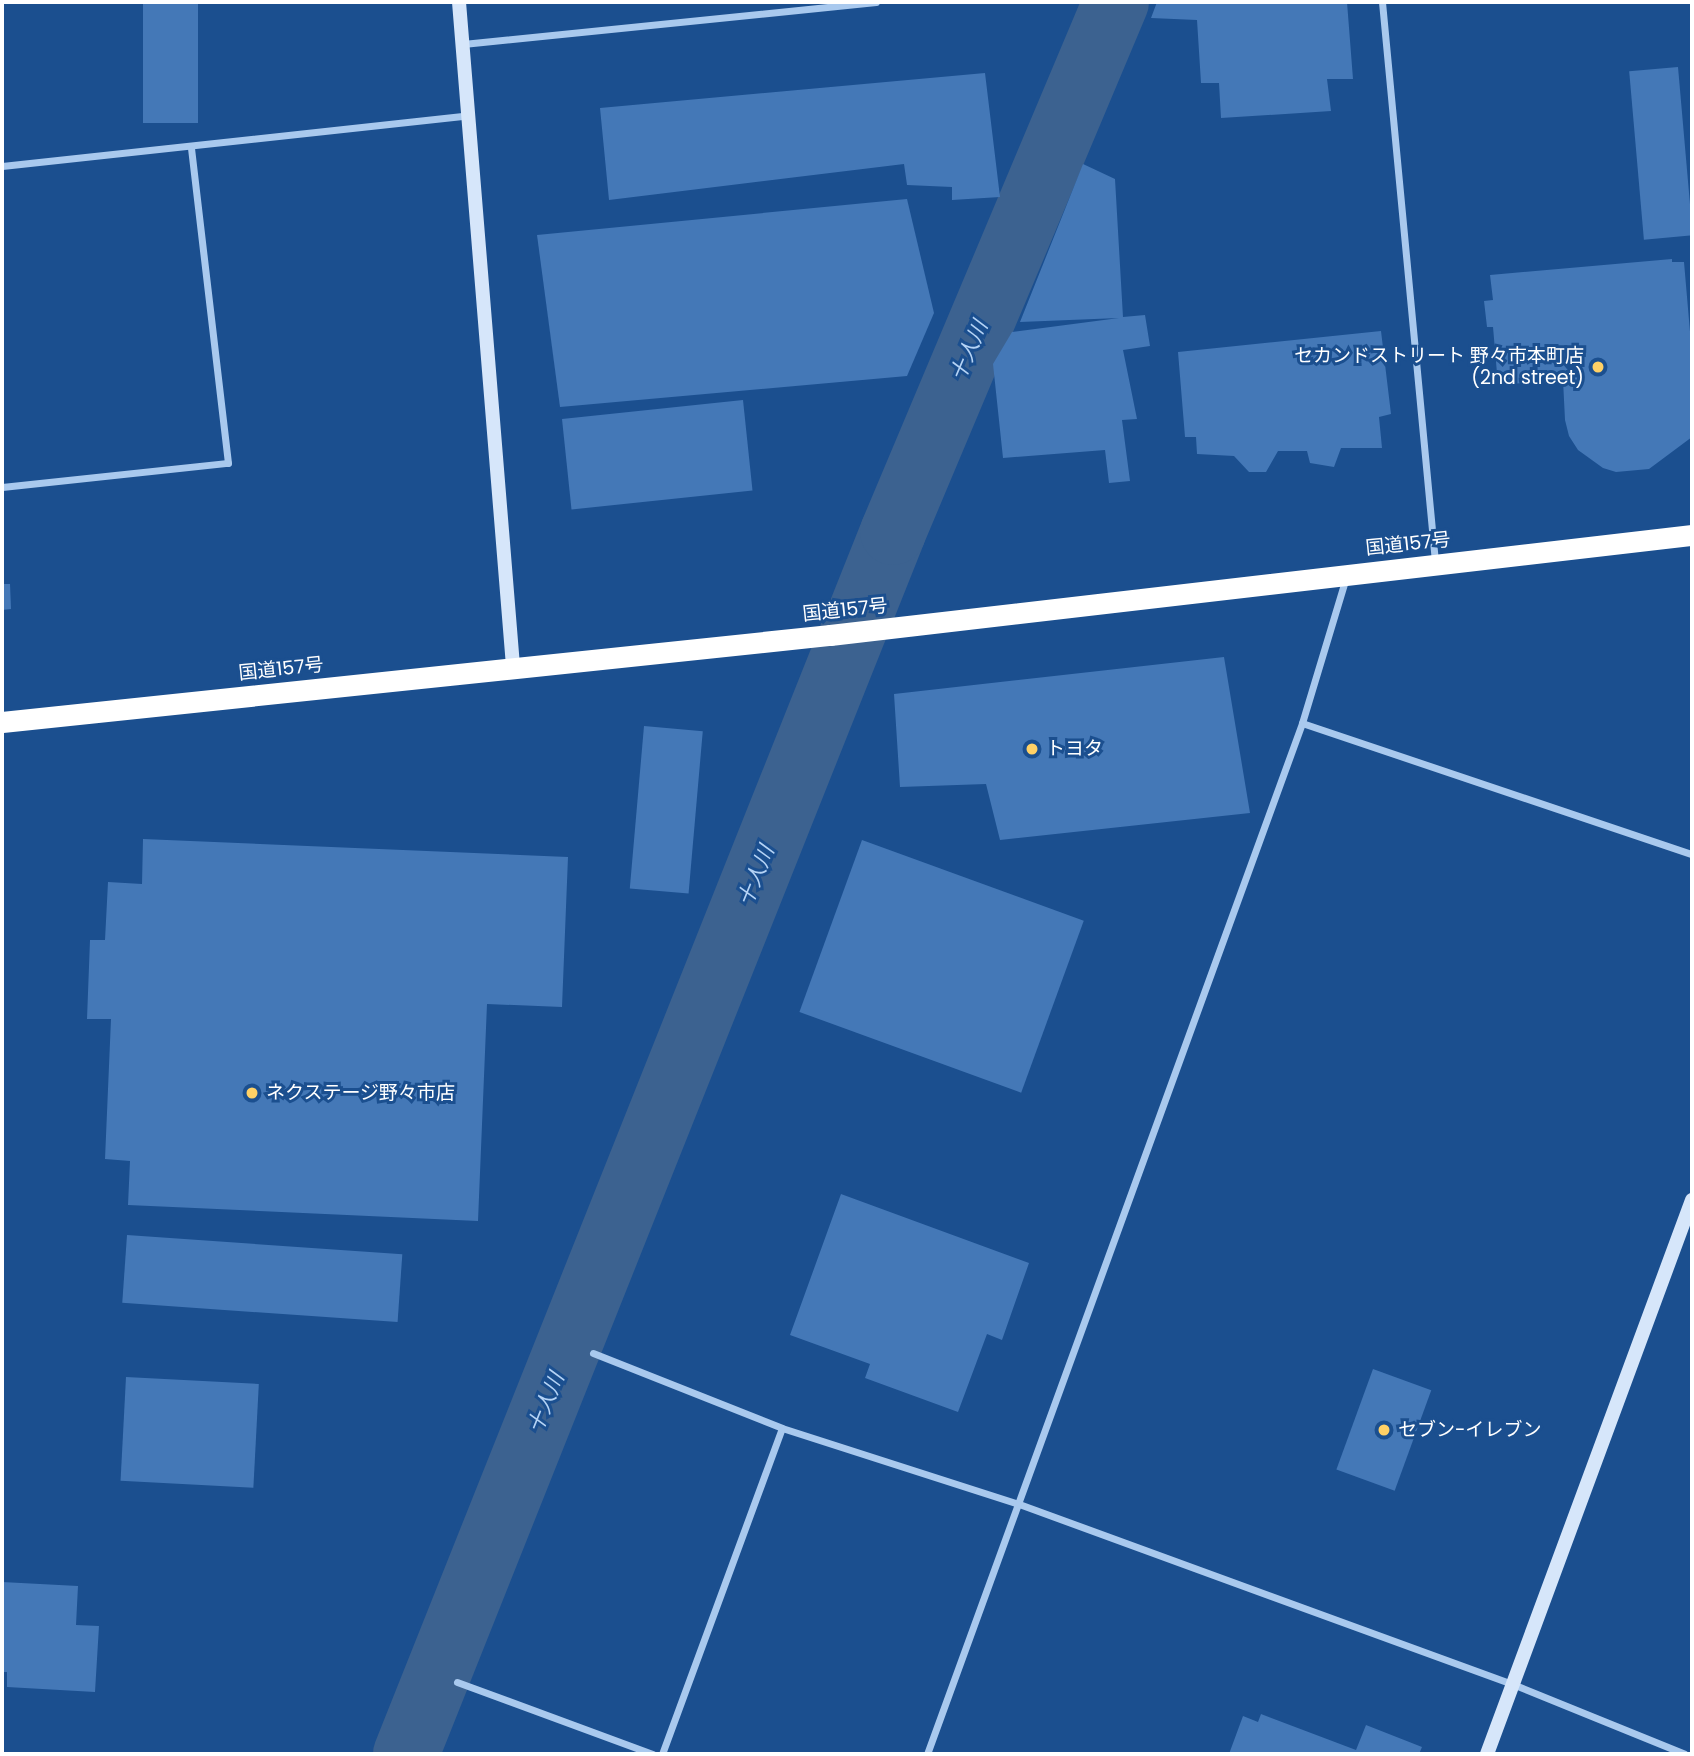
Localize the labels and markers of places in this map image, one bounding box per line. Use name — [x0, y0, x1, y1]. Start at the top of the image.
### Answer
place label: セカンドストリート 野々市本町店 (2nd street) — [1294, 345, 1584, 389]
marker: セカンドストリート 野々市本町店 (2nd street) — [1590, 359, 1606, 375]
place label: トヨタ — [1046, 738, 1103, 760]
marker: トヨタ — [1024, 741, 1040, 757]
place label: ネクステージ野々市店 — [266, 1082, 456, 1104]
marker: ネクステージ野々市店 — [244, 1085, 260, 1101]
place label: セブン-イレブン — [1398, 1419, 1541, 1441]
marker: セブン-イレブン — [1376, 1422, 1392, 1438]

